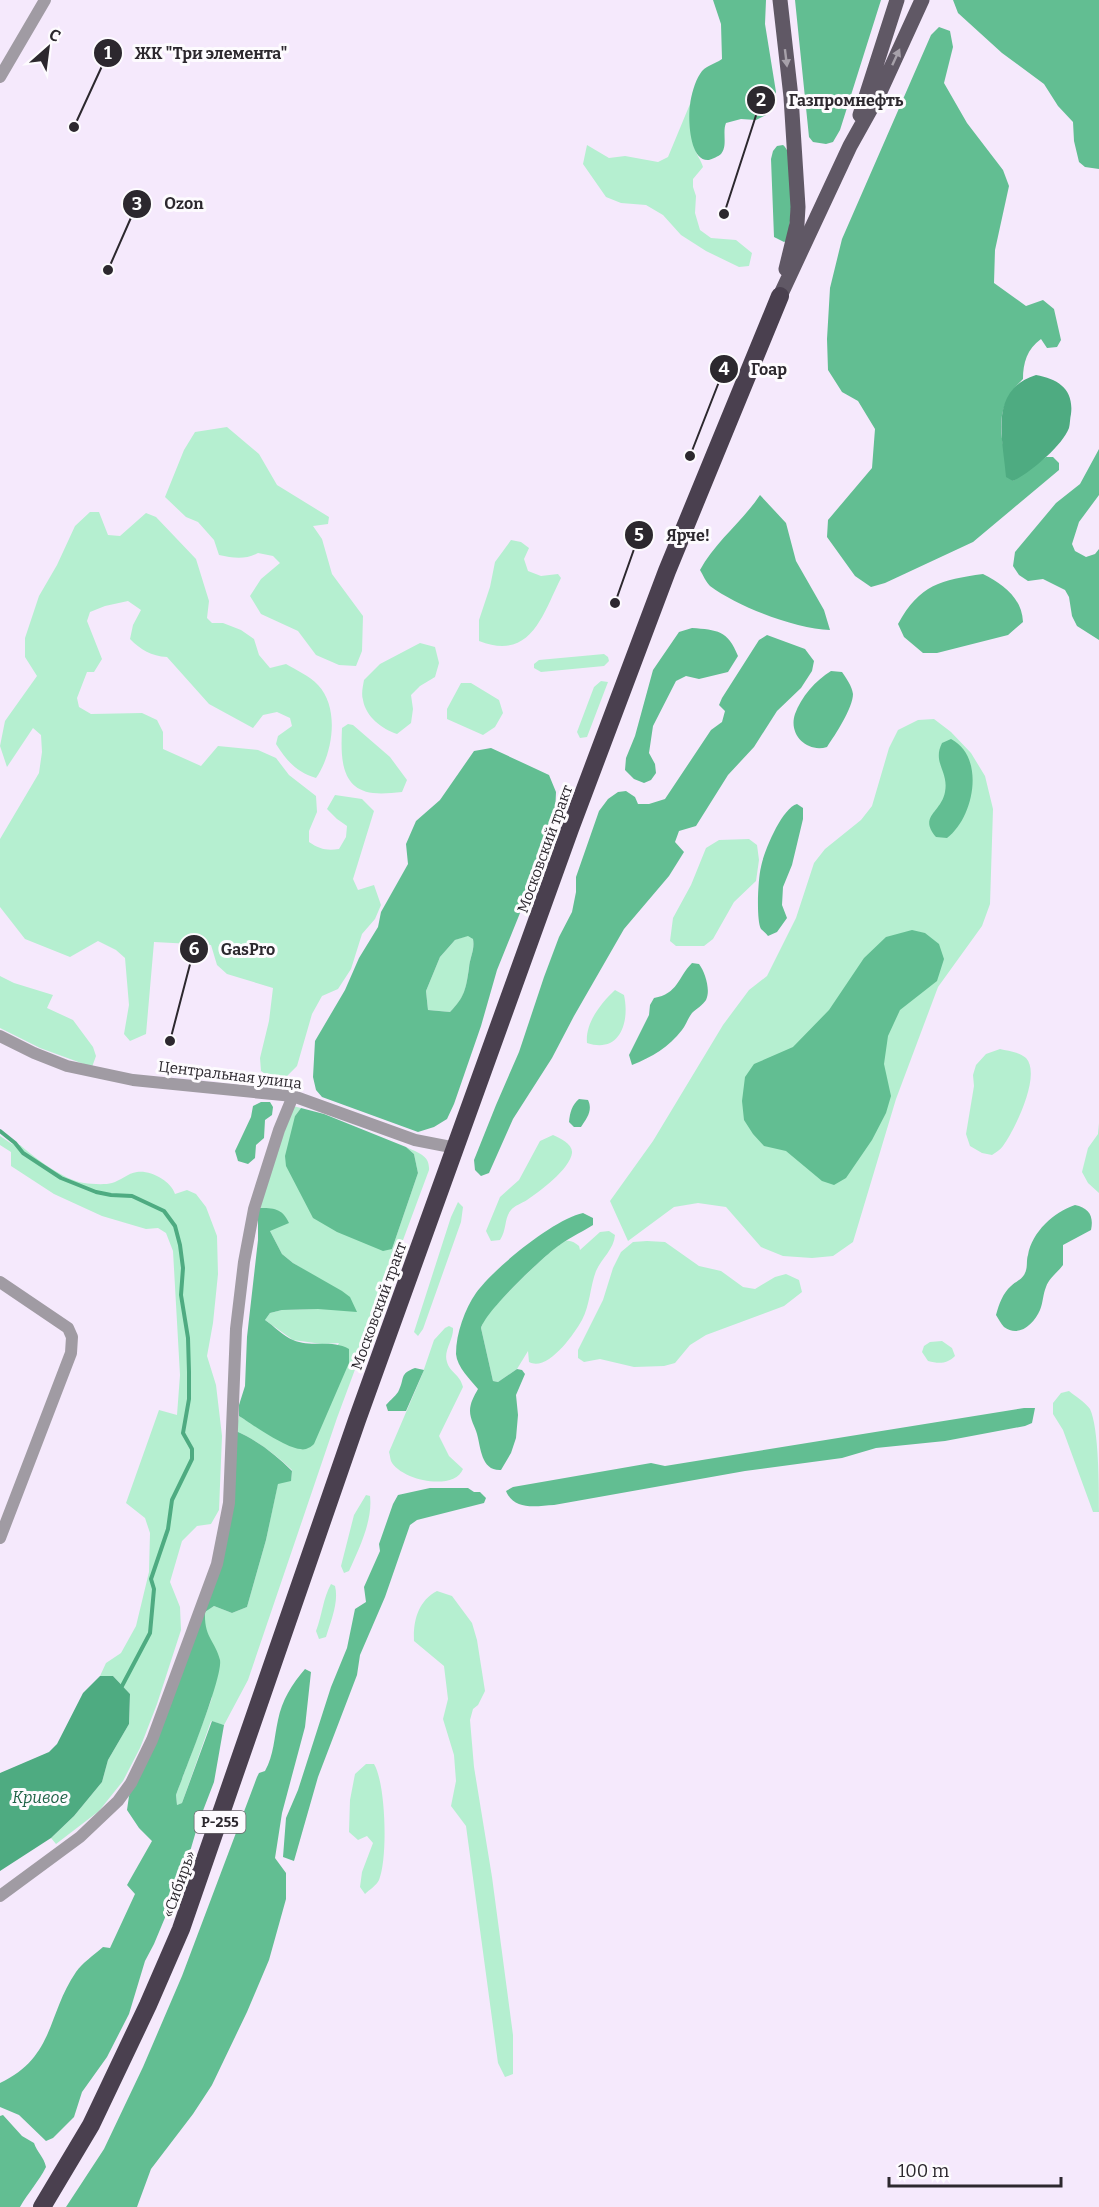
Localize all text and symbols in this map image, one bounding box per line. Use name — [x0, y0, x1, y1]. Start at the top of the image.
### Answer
north arrow — [18, 18, 78, 78]
text: С — [46, 24, 64, 46]
callout: ЖК "Три элемента" — [93, 36, 299, 70]
text: 1 — [104, 42, 112, 64]
text: ЖК "Три элемента" — [135, 44, 287, 63]
one-way arrow — [892, 48, 901, 65]
one-way arrow — [782, 49, 791, 68]
callout: Газпромнефть — [746, 83, 915, 117]
text: 2 — [756, 89, 766, 111]
text: Газпромнефть — [789, 91, 904, 110]
callout: Ozon — [122, 187, 216, 221]
text: 3 — [132, 193, 142, 215]
text: Ozon — [164, 194, 204, 213]
callout: Гоар — [709, 352, 799, 386]
text: 4 — [719, 358, 730, 380]
text: Гоар — [751, 360, 787, 379]
callout: Ярче! — [624, 518, 722, 552]
text: 5 — [634, 524, 644, 546]
text: Ярче! — [666, 526, 710, 545]
street label: Московский тракт — [514, 782, 577, 915]
callout: GasPro — [179, 932, 287, 966]
text: 6 — [189, 938, 200, 960]
text: GasPro — [221, 940, 275, 959]
street label: Центральная улица — [157, 1057, 303, 1093]
street label: Московский тракт — [348, 1239, 411, 1372]
water label: Кривое — [12, 1788, 68, 1807]
road number: Р-255 — [194, 1811, 246, 1833]
street label: «Сибирь» — [159, 1848, 199, 1920]
scale bar — [889, 2150, 1062, 2188]
text: 100 m — [898, 2160, 949, 2182]

